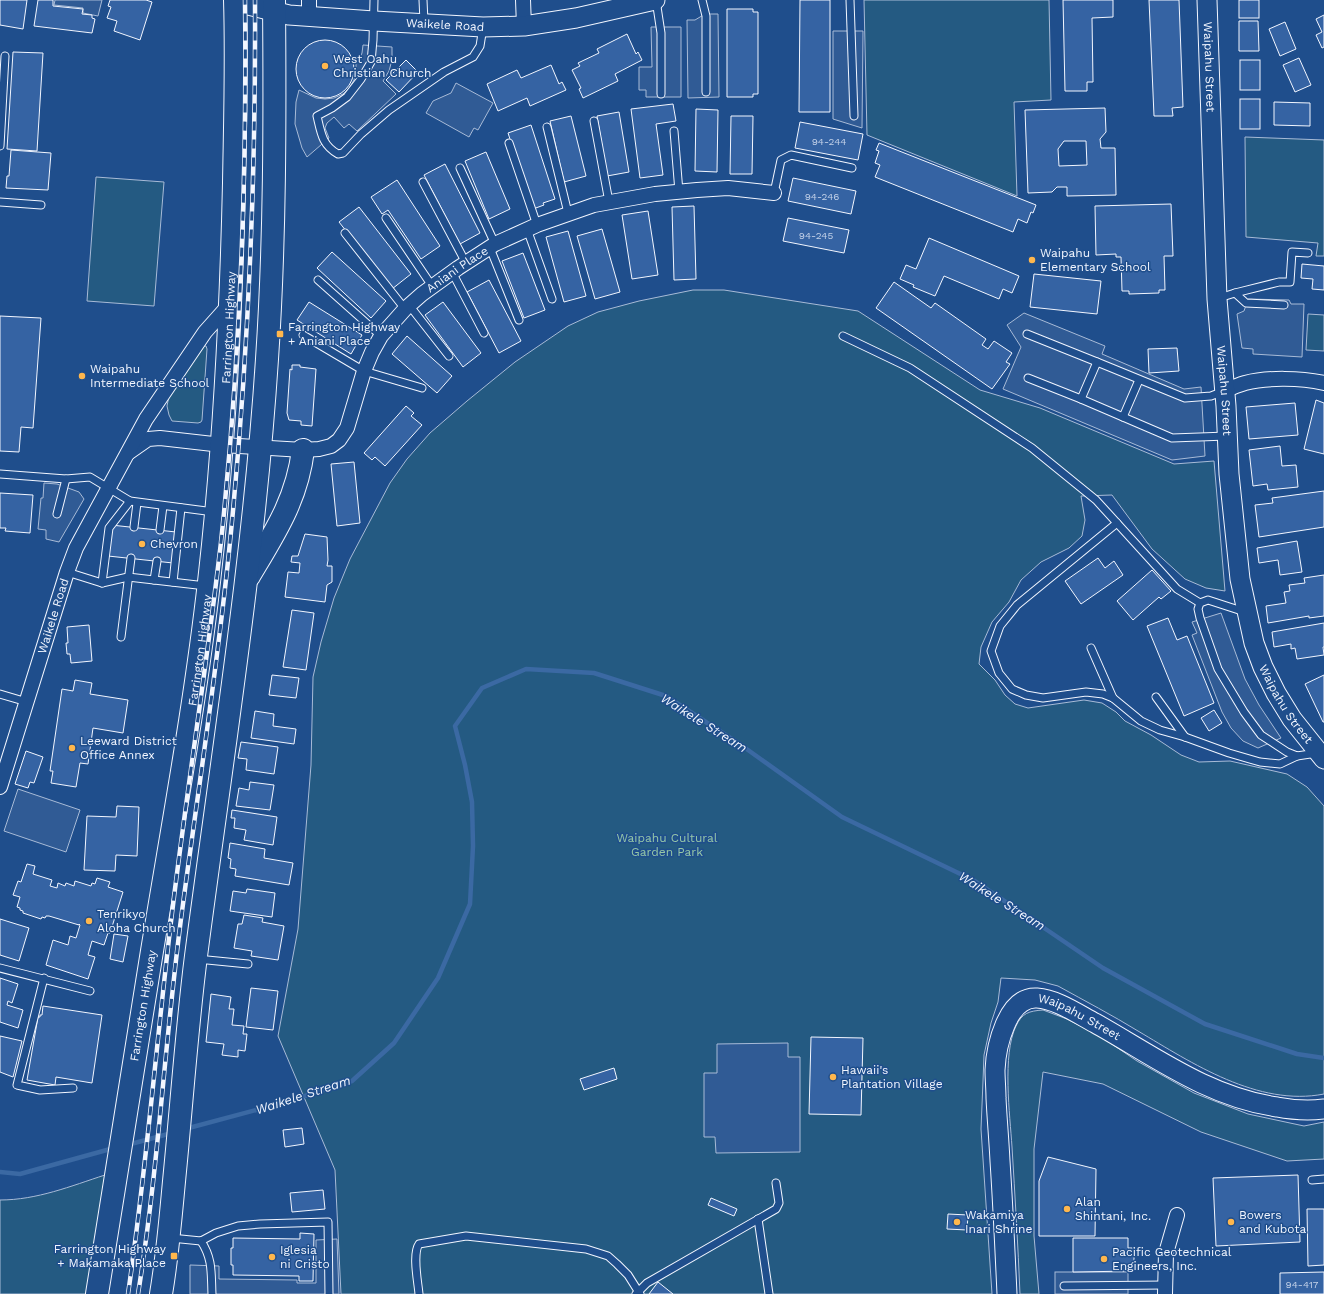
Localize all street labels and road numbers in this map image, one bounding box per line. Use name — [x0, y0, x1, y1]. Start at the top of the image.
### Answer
street label: Waikele Road — [405, 16, 485, 34]
street label: Waipahu Street — [1201, 22, 1218, 112]
street label: Aniani Place — [424, 243, 491, 295]
street label: Farrington Highway — [219, 270, 238, 384]
street label: Waipahu Street — [1214, 345, 1234, 436]
street label: Waikele Road — [35, 576, 72, 656]
street label: Farrington Highway — [185, 593, 215, 707]
street label: Waipahu Street — [1256, 662, 1316, 746]
street label: Farrington Highway — [127, 948, 159, 1062]
street label: Waipahu Street — [1037, 991, 1123, 1043]

